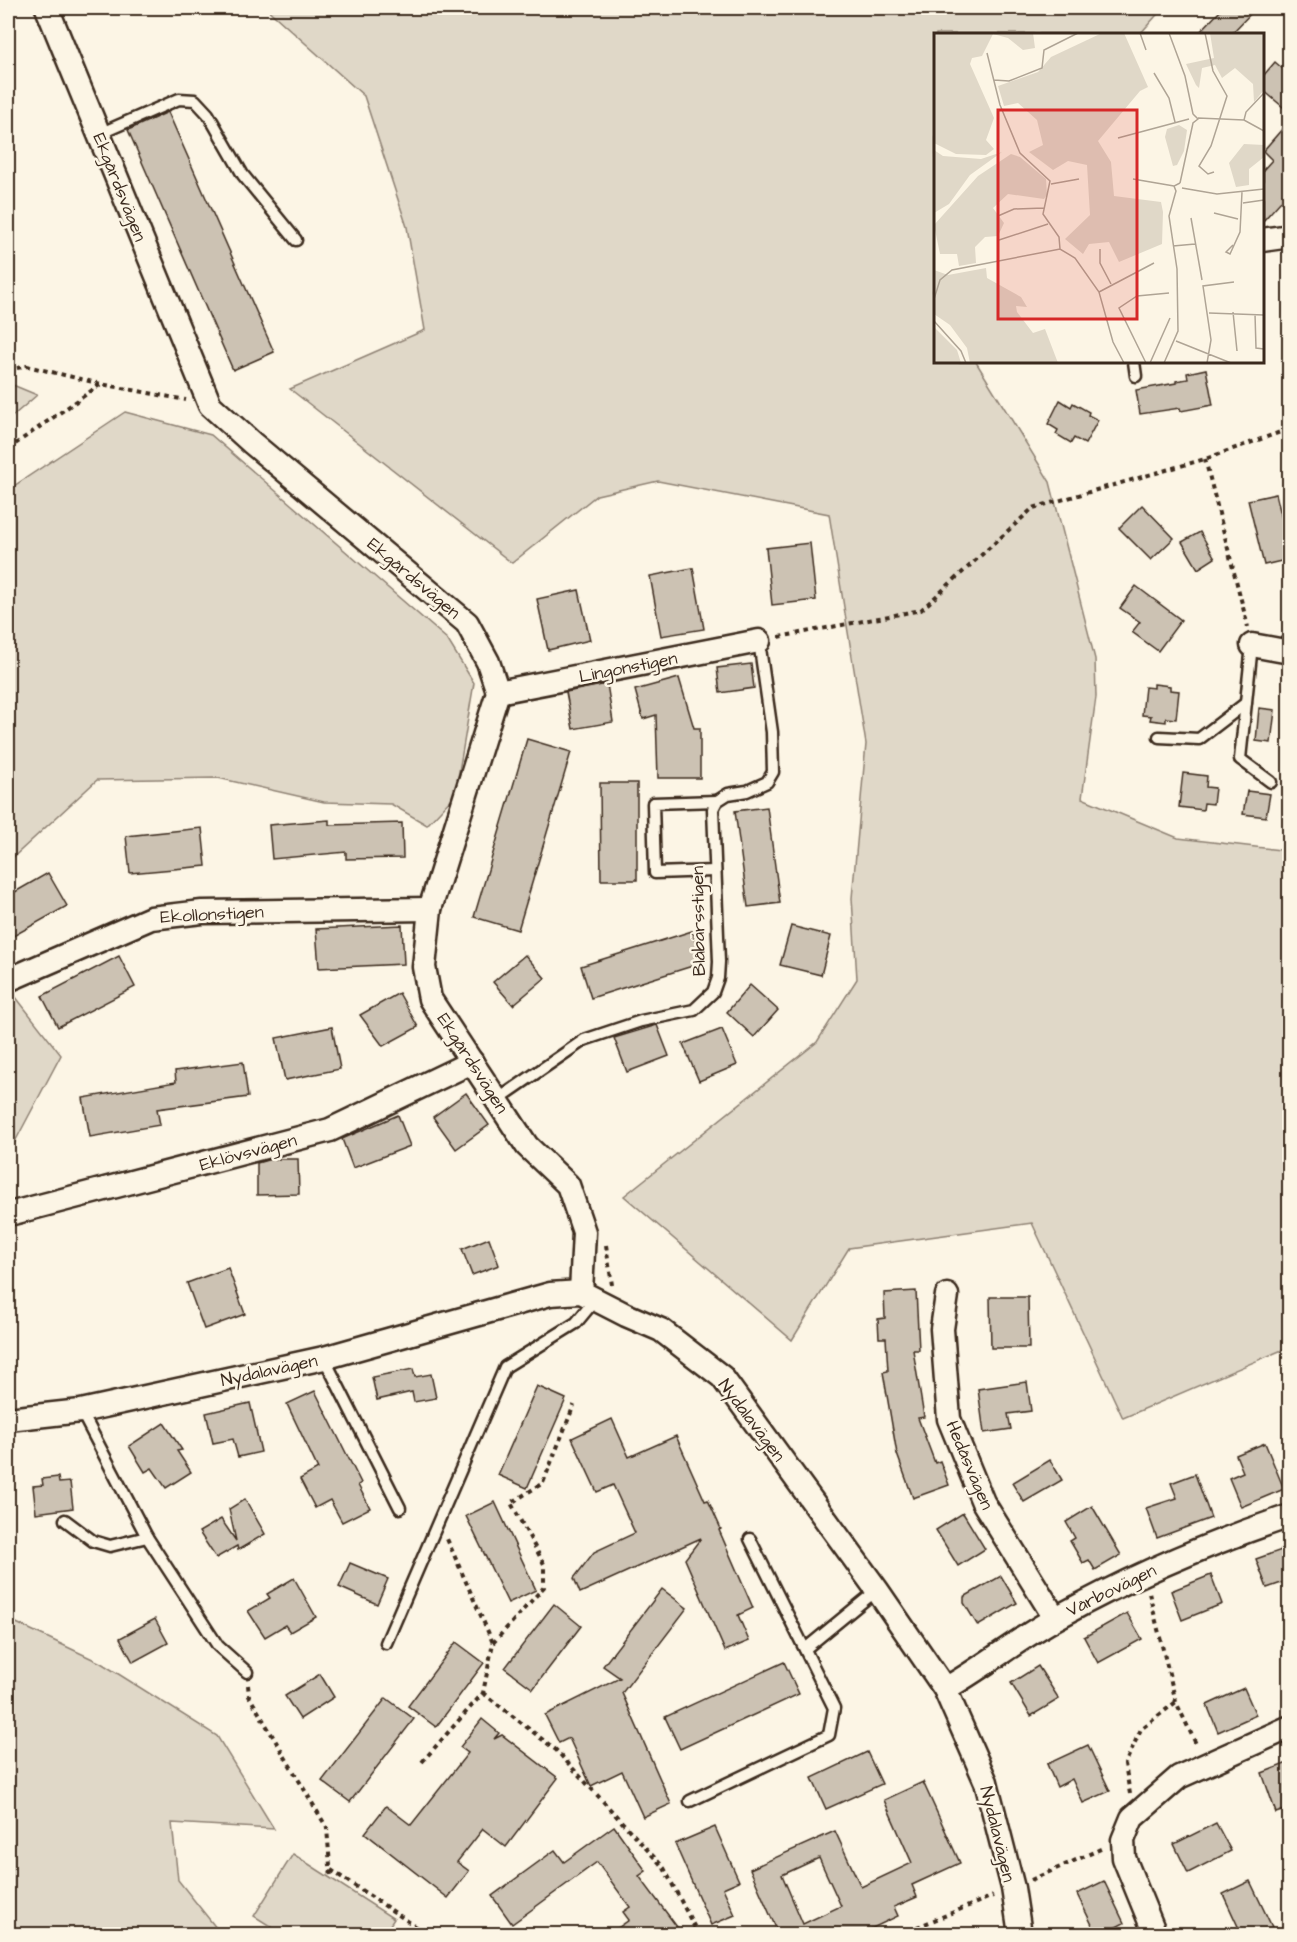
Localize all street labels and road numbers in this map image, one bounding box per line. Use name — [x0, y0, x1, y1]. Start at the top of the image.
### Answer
street label: Ekgårdsvägen — [86, 129, 153, 245]
street label: Ekgårdsvägen — [361, 532, 466, 626]
street label: Lingonstigen — [577, 646, 680, 690]
street label: Blåbärsstigen — [685, 866, 713, 976]
street label: Ekollonstigen — [160, 899, 265, 931]
street label: Ekgårdsvägen — [430, 1008, 514, 1119]
street label: Eklövsvägen — [197, 1128, 300, 1178]
street label: Nydalavägen — [219, 1348, 320, 1394]
street label: Nydalavägen — [711, 1374, 791, 1468]
street label: Hedåsvägen — [939, 1417, 1000, 1514]
street label: Vårbovägen — [1062, 1558, 1161, 1624]
street label: Nydalavägen — [973, 1784, 1022, 1885]

